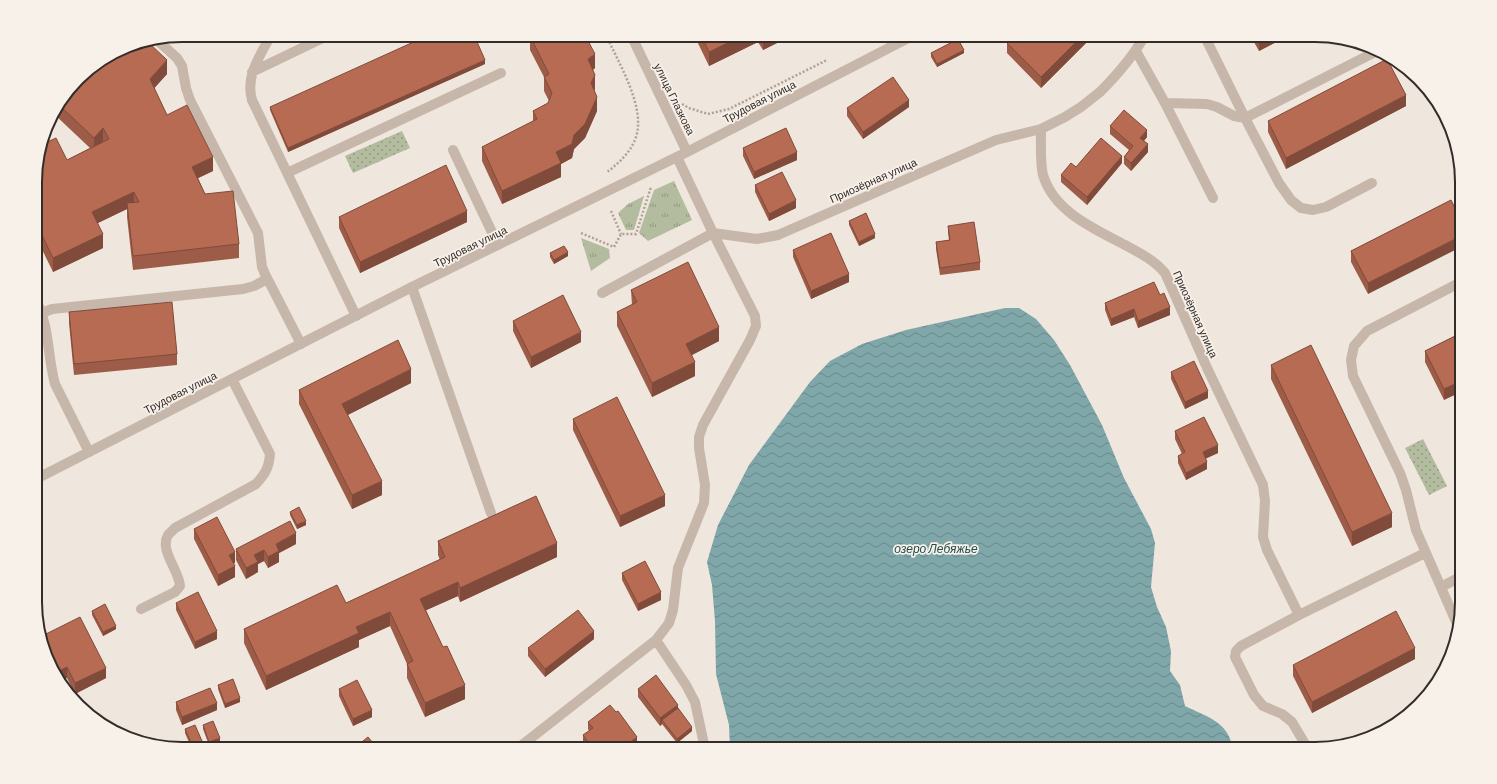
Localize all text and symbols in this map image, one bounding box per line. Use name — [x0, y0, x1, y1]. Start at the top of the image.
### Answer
street label: улица Глазкова — [652, 61, 698, 138]
street label: Трудовая улица — [720, 77, 798, 125]
street label: Приозёрная улица — [827, 155, 919, 205]
street label: Трудовая улица — [431, 222, 510, 269]
street label: Приозёрная улица — [1171, 268, 1221, 360]
street label: Трудовая улица — [141, 368, 219, 416]
water label: озеро Лебяжье — [894, 541, 978, 556]

